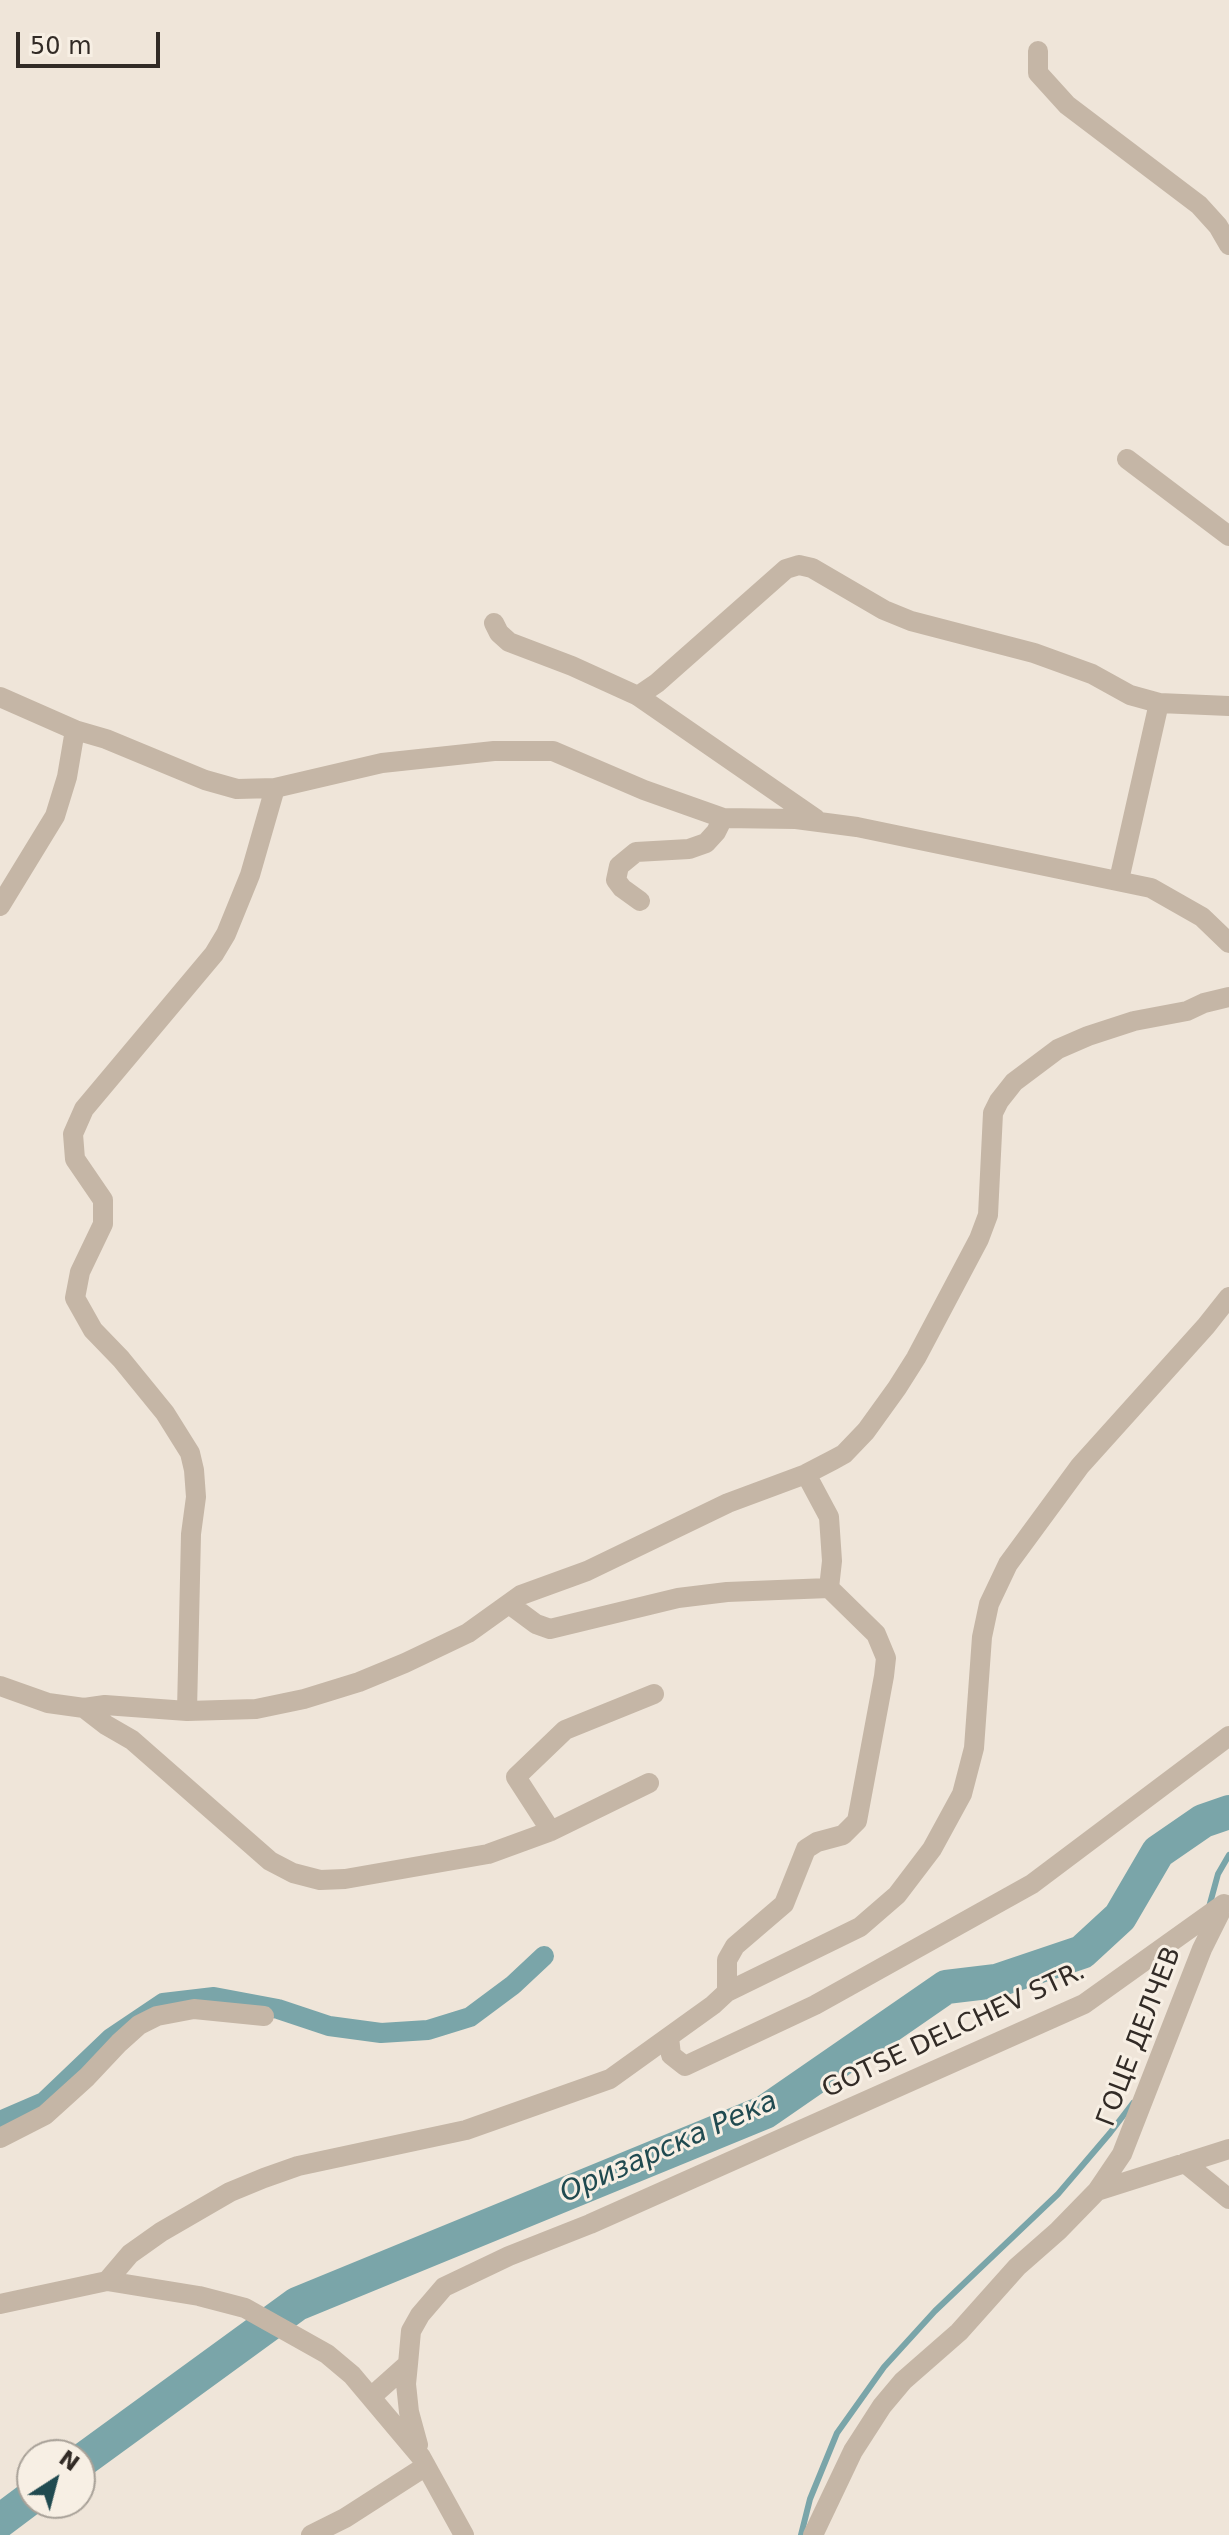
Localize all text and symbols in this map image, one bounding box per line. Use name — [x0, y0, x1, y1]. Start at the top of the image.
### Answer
scale bar — [20, 16, 164, 66]
text: 50 m — [30, 32, 92, 60]
street label: ГОЦЕ ДЕЛЧЕВ — [1091, 1943, 1189, 2131]
street label: GOTSE DELCHEV STR. — [818, 1956, 1090, 2106]
water label: Оризарска Река — [555, 2085, 783, 2211]
north arrow — [16, 2439, 96, 2519]
text: N — [54, 2445, 84, 2476]

